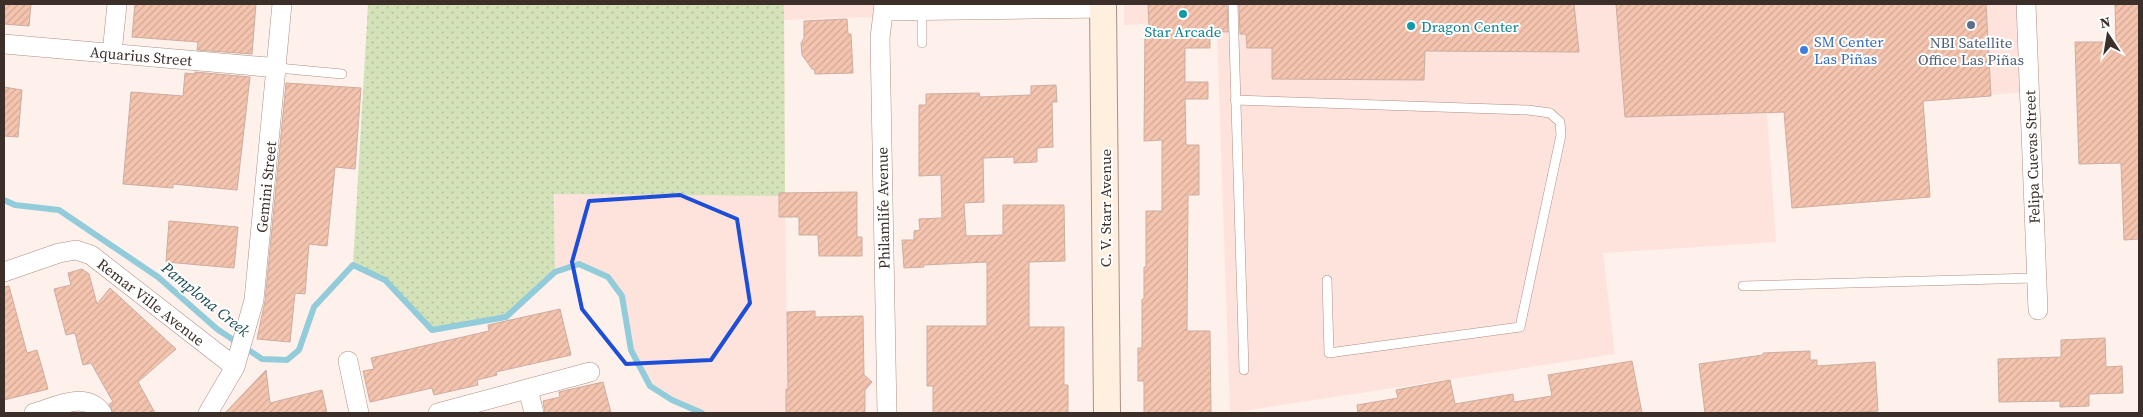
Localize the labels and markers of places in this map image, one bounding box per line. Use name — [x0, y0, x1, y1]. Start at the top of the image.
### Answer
marker: Star Arcade — [1177, 8, 1189, 20]
place label: Dragon Center — [1421, 16, 1519, 37]
marker: NBI Satellite Office Las Piñas — [1965, 19, 1977, 31]
marker: Dragon Center — [1405, 20, 1417, 32]
place label: Star Arcade — [1144, 21, 1222, 42]
place label: SM Center Las Piñas — [1814, 31, 1884, 69]
place label: NBI Satellite Office Las Piñas — [1918, 32, 2024, 70]
marker: SM Center Las Piñas — [1798, 44, 1810, 56]

